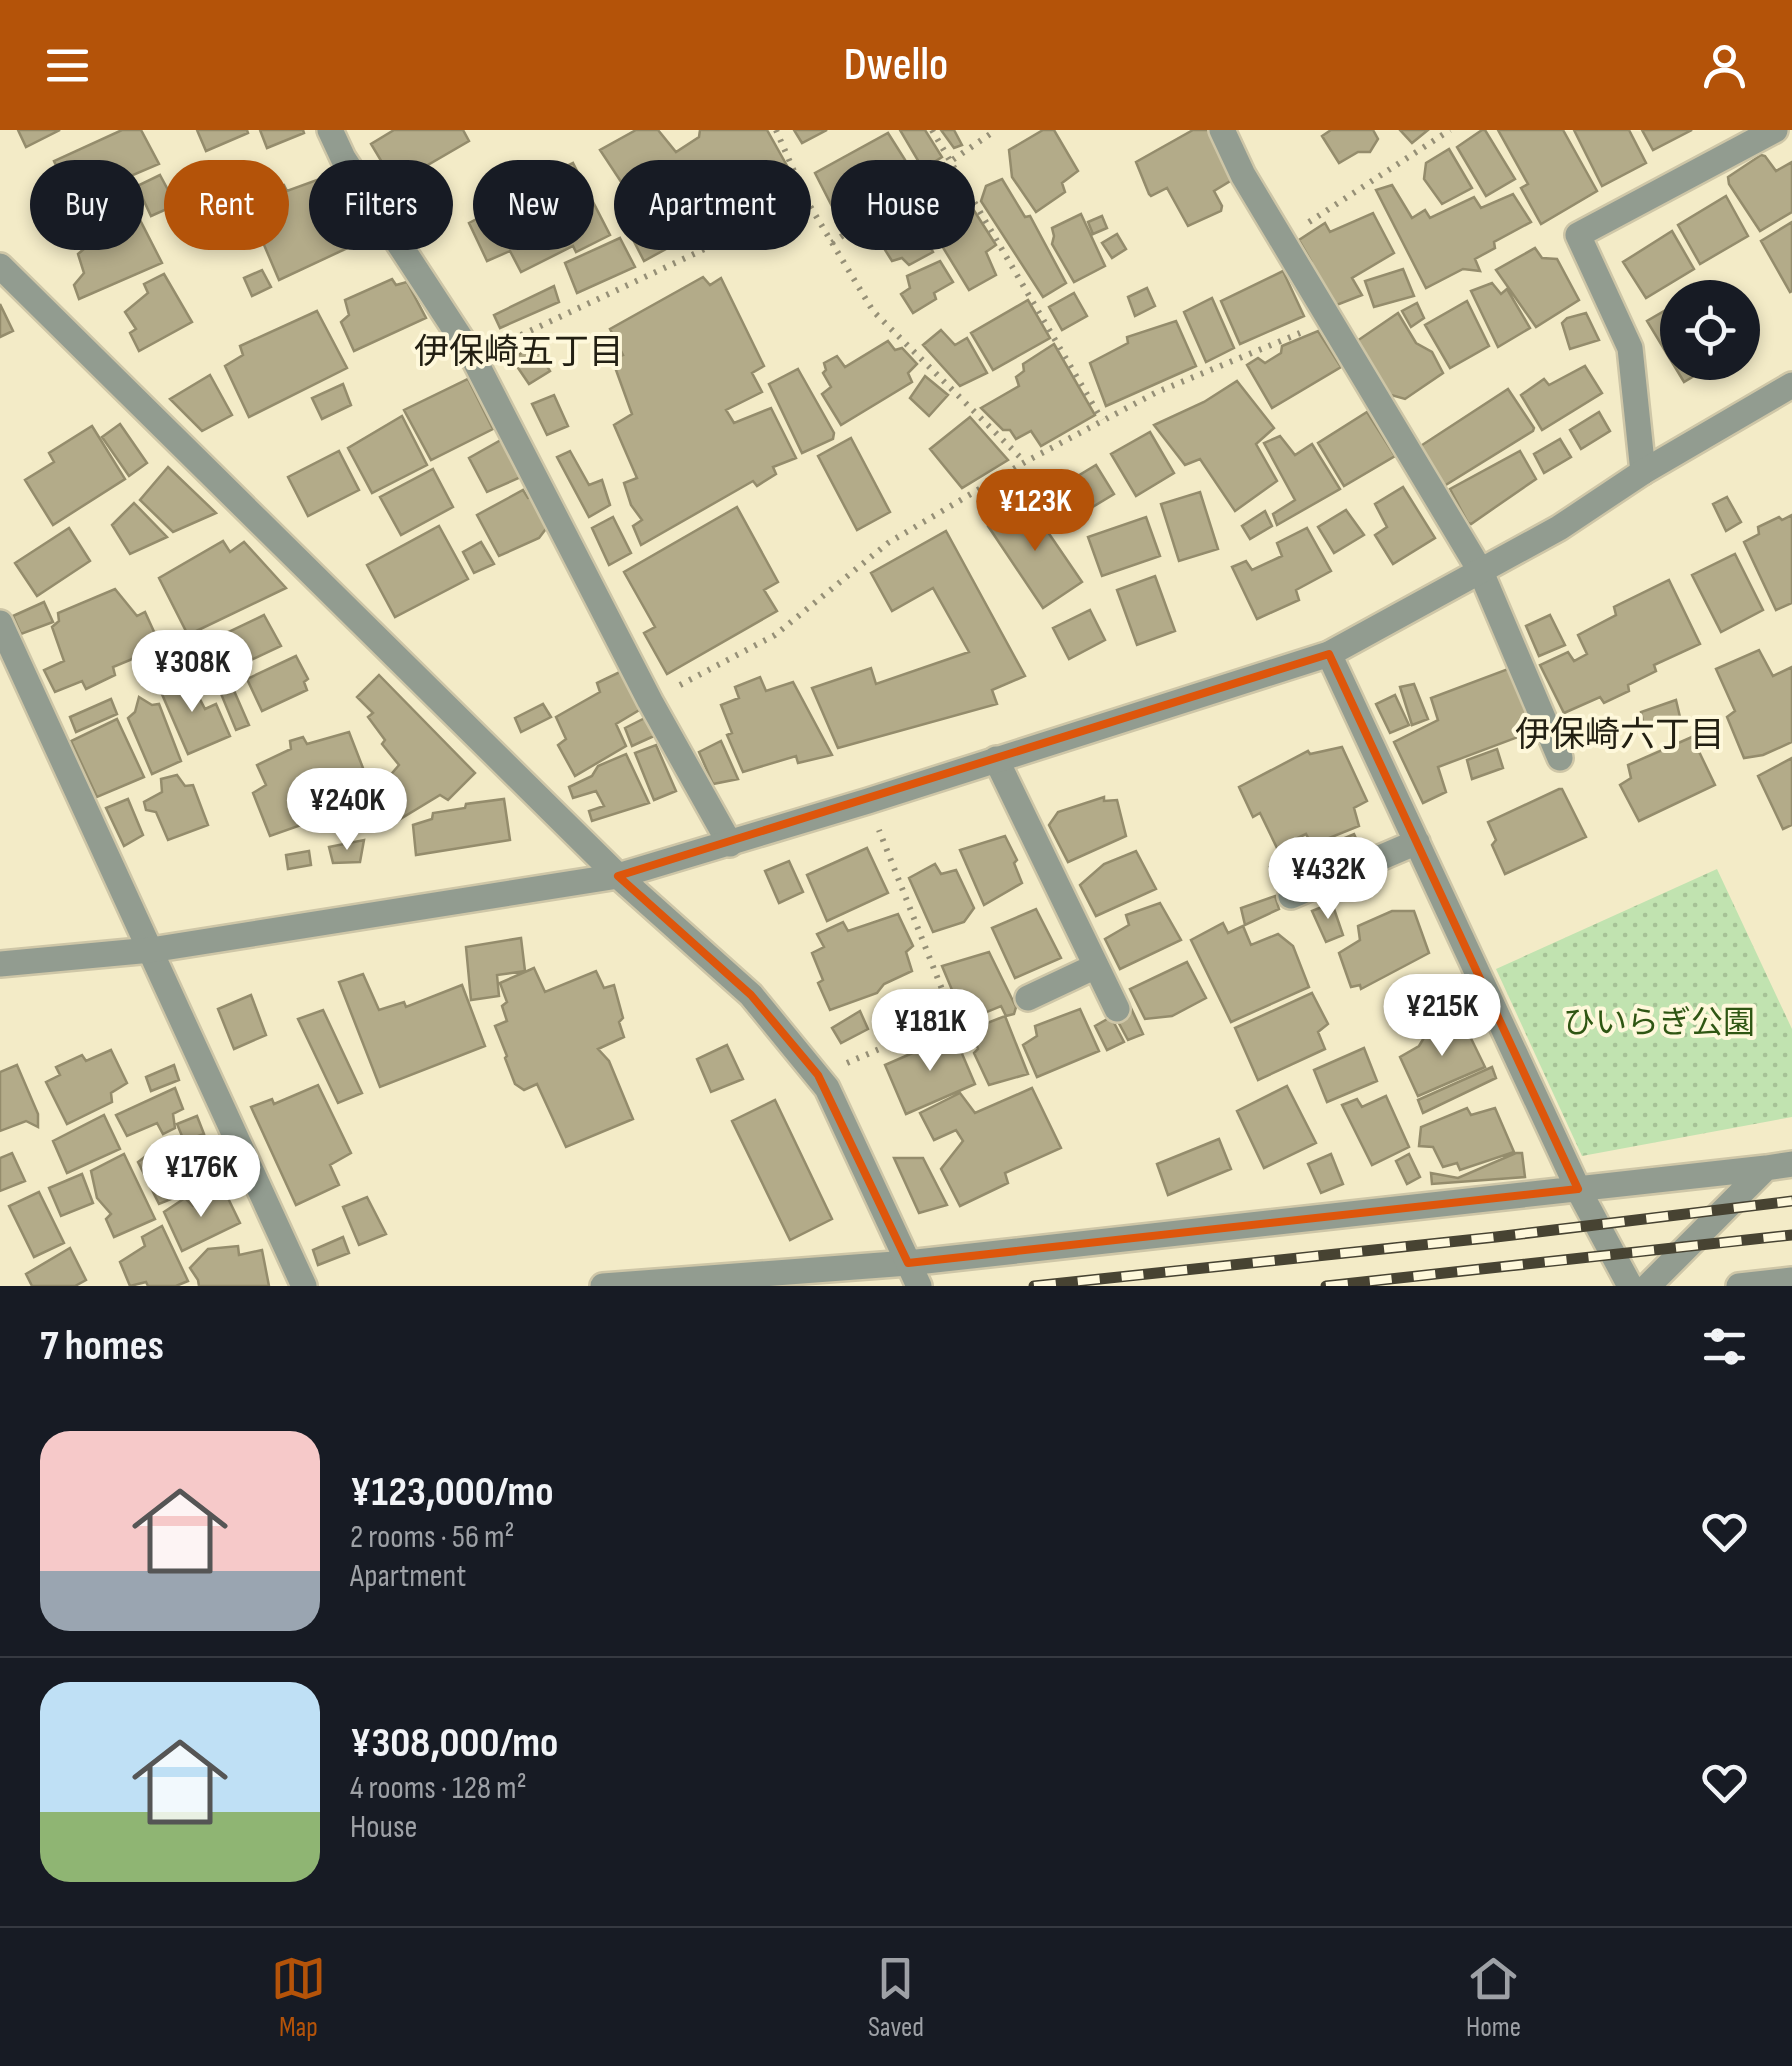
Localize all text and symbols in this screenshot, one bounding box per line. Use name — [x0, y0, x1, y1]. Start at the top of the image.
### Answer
icon: menu — [40, 38, 95, 93]
text: Dwello — [844, 38, 948, 93]
icon: person — [1697, 38, 1752, 93]
chip: Buy — [30, 160, 144, 250]
chip: Rent — [164, 160, 289, 250]
chip: Filters — [309, 160, 453, 250]
chip: New — [473, 160, 594, 250]
chip: Apartment — [614, 160, 811, 250]
chip: House — [831, 160, 975, 250]
map controls — [1660, 280, 1760, 380]
button: locate — [1660, 280, 1760, 380]
district label: 伊保崎五丁目 — [414, 331, 624, 374]
pin: ¥123K — [965, 469, 1105, 554]
text: ¥123K — [998, 482, 1072, 521]
pin: ¥308K — [122, 630, 262, 715]
text: ¥308K — [154, 643, 230, 682]
district label: 伊保崎六丁目 — [1515, 714, 1725, 757]
pin: ¥240K — [277, 768, 417, 853]
text: ¥240K — [309, 781, 385, 820]
pin: ¥432K — [1258, 837, 1398, 922]
text: ¥432K — [1290, 850, 1366, 889]
pin: ¥215K — [1372, 974, 1512, 1059]
text: ¥215K — [1406, 987, 1478, 1026]
pin: ¥181K — [860, 989, 1000, 1074]
text: ¥181K — [894, 1002, 966, 1041]
park label: ひいらぎ公園 — [1563, 1004, 1755, 1043]
pin: ¥176K — [131, 1135, 271, 1220]
text: ¥176K — [164, 1148, 238, 1187]
icon: filters — [1697, 1319, 1752, 1374]
text: 7 homes — [40, 1321, 164, 1372]
text: ¥123,000/mo — [350, 1467, 554, 1518]
icon: home — [120, 1471, 240, 1591]
icon: heart — [1697, 1504, 1752, 1559]
text: 2 rooms · 56 m² — [350, 1518, 515, 1557]
text: Apartment — [350, 1557, 466, 1596]
text: ¥308,000/mo — [350, 1718, 558, 1769]
icon: home — [120, 1722, 240, 1842]
icon: heart — [1697, 1755, 1752, 1810]
text: 4 rooms · 128 m² — [350, 1769, 527, 1808]
text: House — [350, 1808, 417, 1847]
tab: Map — [271, 1951, 326, 2044]
tab: Saved — [868, 1951, 924, 2044]
tab: Home — [1466, 1951, 1521, 2044]

